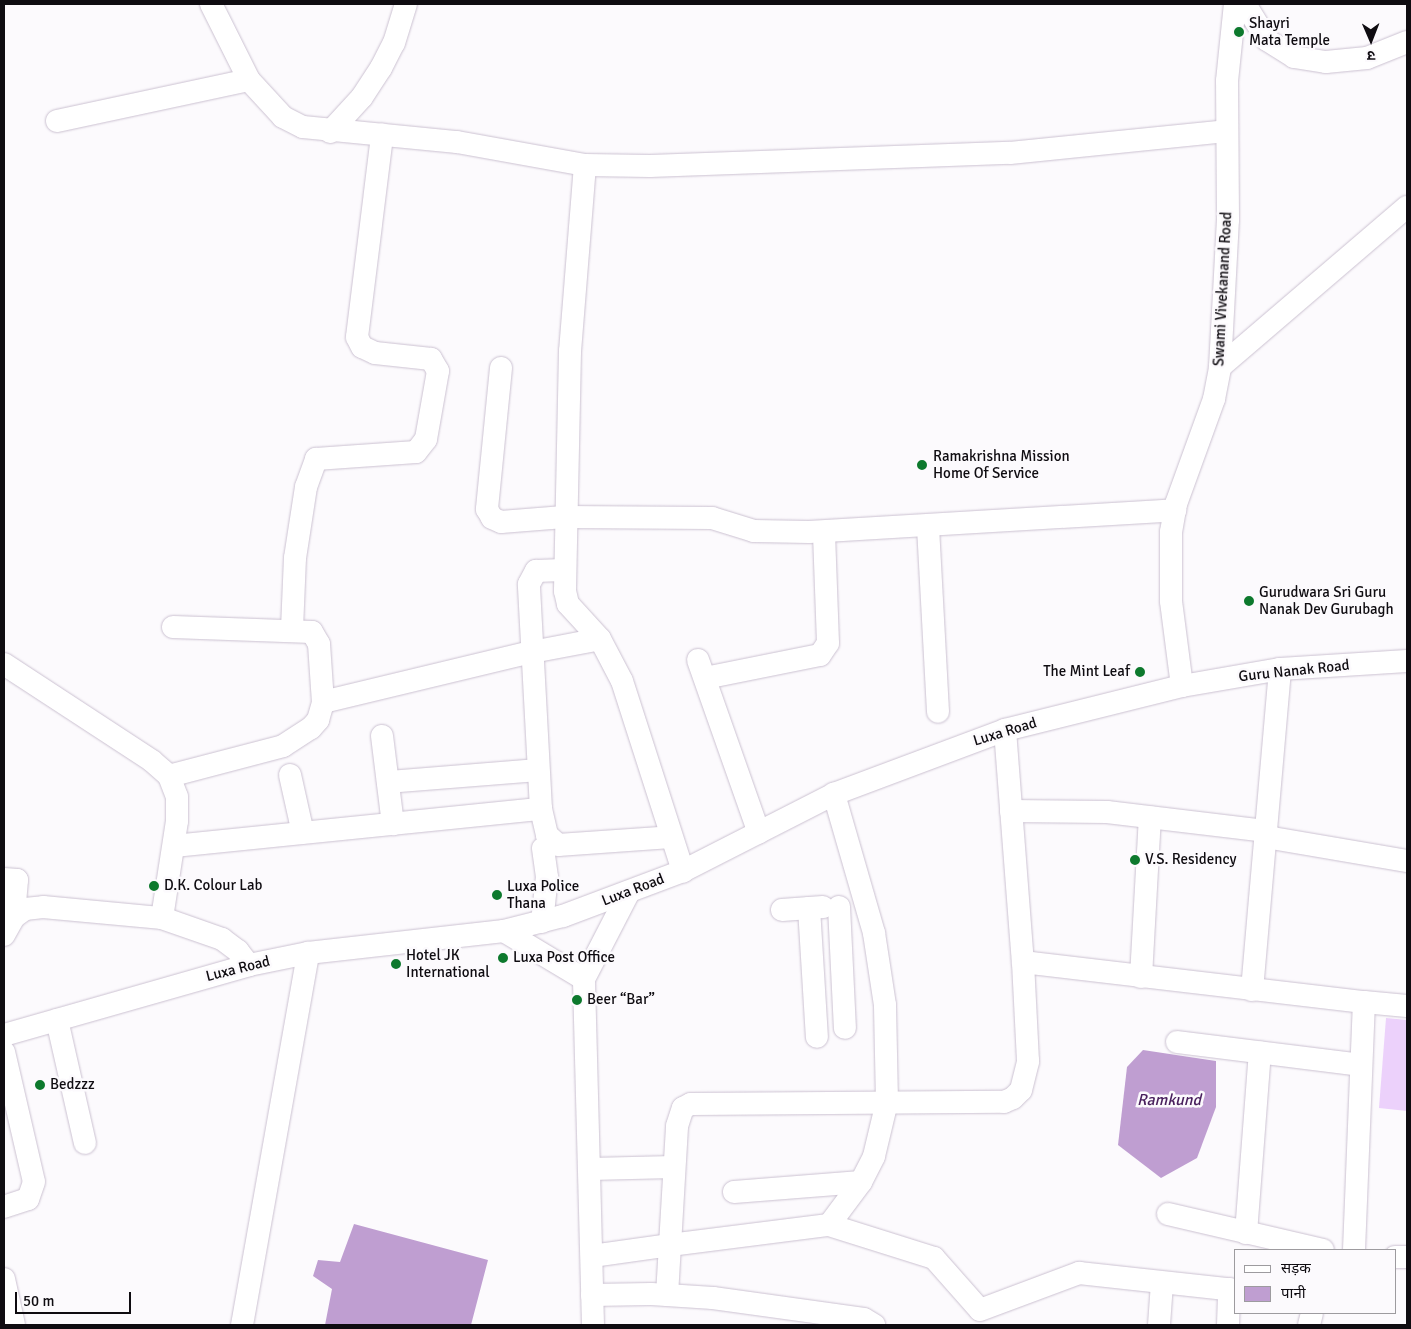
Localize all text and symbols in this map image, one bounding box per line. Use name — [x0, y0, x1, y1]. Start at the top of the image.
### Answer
place label: Shayri Mata Temple — [1249, 14, 1330, 49]
north arrow — [1346, 15, 1396, 65]
marker: Shayri Mata Temple — [1233, 26, 1245, 38]
text: उ — [1367, 47, 1376, 64]
street label: Swami Vivekanand Road — [1210, 211, 1236, 367]
place label: Ramakrishna Mission Home Of Service — [933, 447, 1070, 482]
marker: Ramakrishna Mission Home Of Service — [915, 458, 929, 472]
place label: Gurudwara Sri Guru Nanak Dev Gurubagh — [1259, 583, 1394, 618]
marker: Gurudwara Sri Guru Nanak Dev Gurubagh — [1243, 595, 1255, 607]
street label: Guru Nanak Road — [1238, 656, 1350, 686]
place label: The Mint Leaf — [1043, 663, 1130, 681]
marker: The Mint Leaf — [1134, 666, 1146, 678]
street label: Luxa Road — [971, 714, 1039, 750]
place label: V.S. Residency — [1145, 851, 1236, 869]
marker: V.S. Residency — [1129, 854, 1141, 866]
street label: Luxa Road — [599, 870, 667, 910]
place label: D.K. Colour Lab — [164, 877, 262, 895]
place label: Luxa Police Thana — [507, 877, 579, 912]
marker: D.K. Colour Lab — [148, 880, 160, 892]
marker: Luxa Police Thana — [491, 889, 503, 901]
place label: Hotel JK International — [406, 946, 490, 981]
place label: Luxa Post Office — [513, 949, 615, 967]
street label: Luxa Road — [204, 952, 272, 986]
marker: Luxa Post Office — [497, 952, 509, 964]
marker: Hotel JK International — [390, 958, 402, 970]
place label: Beer “Bar” — [587, 991, 655, 1009]
marker: Beer “Bar” — [571, 994, 583, 1006]
place label: Bedzzz — [50, 1076, 95, 1094]
marker: Bedzzz — [34, 1079, 46, 1091]
water label: Ramkund — [1137, 1090, 1201, 1110]
legend — [1234, 1249, 1396, 1314]
text: सड़क — [1281, 1259, 1311, 1277]
scale bar — [18, 1282, 134, 1314]
text: पानी — [1281, 1284, 1306, 1302]
text: 50 m — [23, 1292, 54, 1310]

